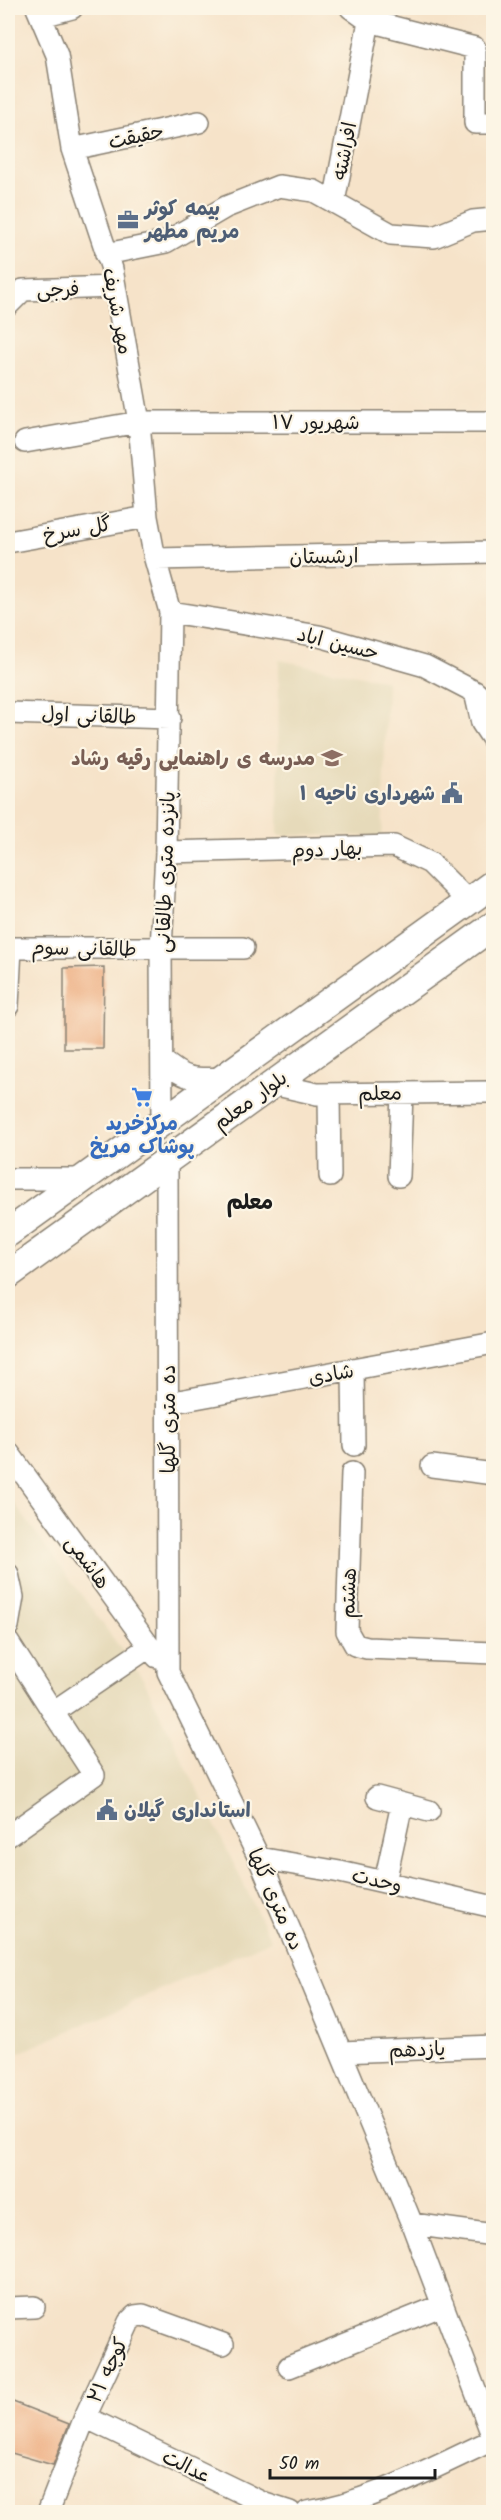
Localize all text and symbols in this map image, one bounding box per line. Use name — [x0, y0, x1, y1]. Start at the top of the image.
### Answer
street label: حقیقت — [106, 116, 167, 159]
street label: افراشته — [325, 120, 367, 183]
place label: بیمه کوثر مریم مطهر — [143, 194, 239, 249]
office icon: بیمه کوثر مریم مطهر — [116, 208, 140, 232]
street label: مهر شریف — [92, 265, 140, 357]
street label: فرجی — [36, 275, 80, 307]
street label: ۱۷ شهریور — [272, 408, 360, 440]
street label: گل سرخ — [41, 509, 114, 553]
street label: ارشستان — [289, 541, 359, 575]
street label: حسین اباد — [293, 619, 382, 671]
street label: طالقانی اول — [41, 699, 137, 735]
place label: مدرسه ی راهنمایی رقیه رشاد — [71, 744, 315, 776]
school or university icon: مدرسه ی راهنمایی رقیه رشاد — [320, 746, 344, 770]
place label: شهرداری ناحیه ۱ — [300, 779, 435, 811]
public building icon: شهرداری ناحیه ۱ — [440, 781, 464, 805]
street label: پانزده متری طالقانی — [148, 791, 186, 953]
street label: بهار دوم — [291, 834, 363, 868]
street label: طالقانی سوم — [31, 933, 137, 967]
street label: بلوار معلم — [207, 1063, 295, 1140]
street label: معلم — [358, 1079, 402, 1111]
supermarket icon: مرکزخرید پوشاک مریخ — [130, 1085, 154, 1109]
place label: مرکزخرید پوشاک مریخ — [90, 1109, 194, 1164]
district label: معلم — [227, 1187, 273, 1220]
street label: شادی — [306, 1356, 357, 1396]
street label: ده متری گلها — [154, 1365, 186, 1473]
street label: هاشمی — [56, 1529, 117, 1597]
street label: هشتم — [333, 1567, 367, 1619]
place label: استانداری گیلان — [124, 1796, 251, 1828]
public building icon: استانداری گیلان — [95, 1798, 119, 1822]
street label: ده متری گلها — [237, 1844, 311, 1956]
street label: وحدت — [348, 1861, 405, 1903]
street label: یازدهم — [388, 2034, 446, 2068]
street label: کوچه ۲۱ — [80, 2333, 138, 2409]
street label: عدالت — [156, 2442, 216, 2493]
scale bar — [270, 2442, 435, 2480]
text: 50 m — [279, 2450, 319, 2479]

